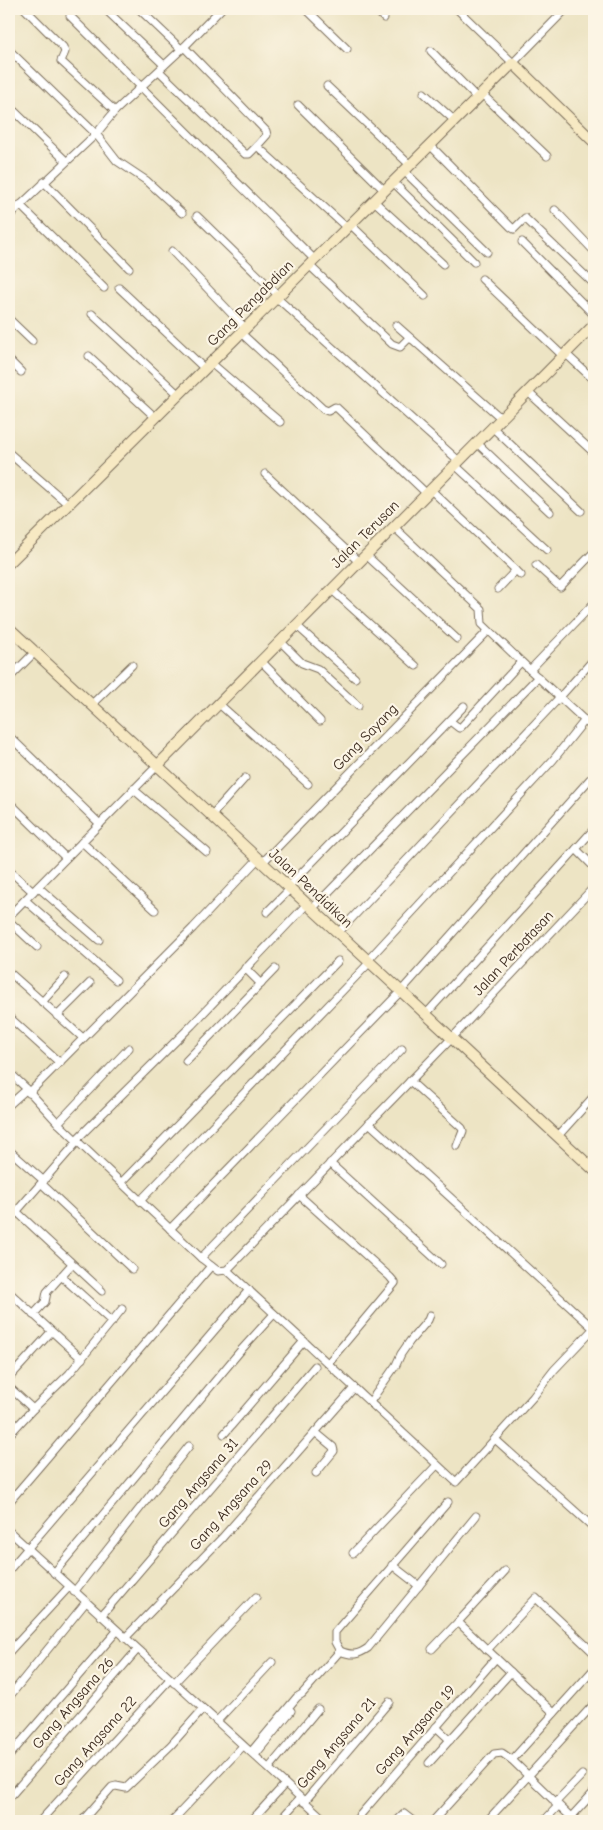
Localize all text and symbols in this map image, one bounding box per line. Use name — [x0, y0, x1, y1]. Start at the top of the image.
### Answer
street label: Gang Pengabdian — [203, 256, 297, 350]
street label: Jalan Terusan — [327, 496, 403, 572]
street label: Gang Sayang — [329, 700, 401, 774]
street label: Jalan Pendidikan — [265, 845, 357, 931]
street label: Jalan Perbatasan — [469, 907, 557, 999]
street label: Gang Angsana 31 — [154, 1434, 242, 1532]
street label: Gang Angsana 29 — [186, 1456, 276, 1554]
street label: Gang Angsana 26 — [28, 1653, 118, 1753]
street label: Gang Angsana 19 — [371, 1681, 459, 1779]
street label: Gang Angsana 22 — [50, 1692, 140, 1790]
street label: Gang Angsana 21 — [293, 1694, 379, 1792]

